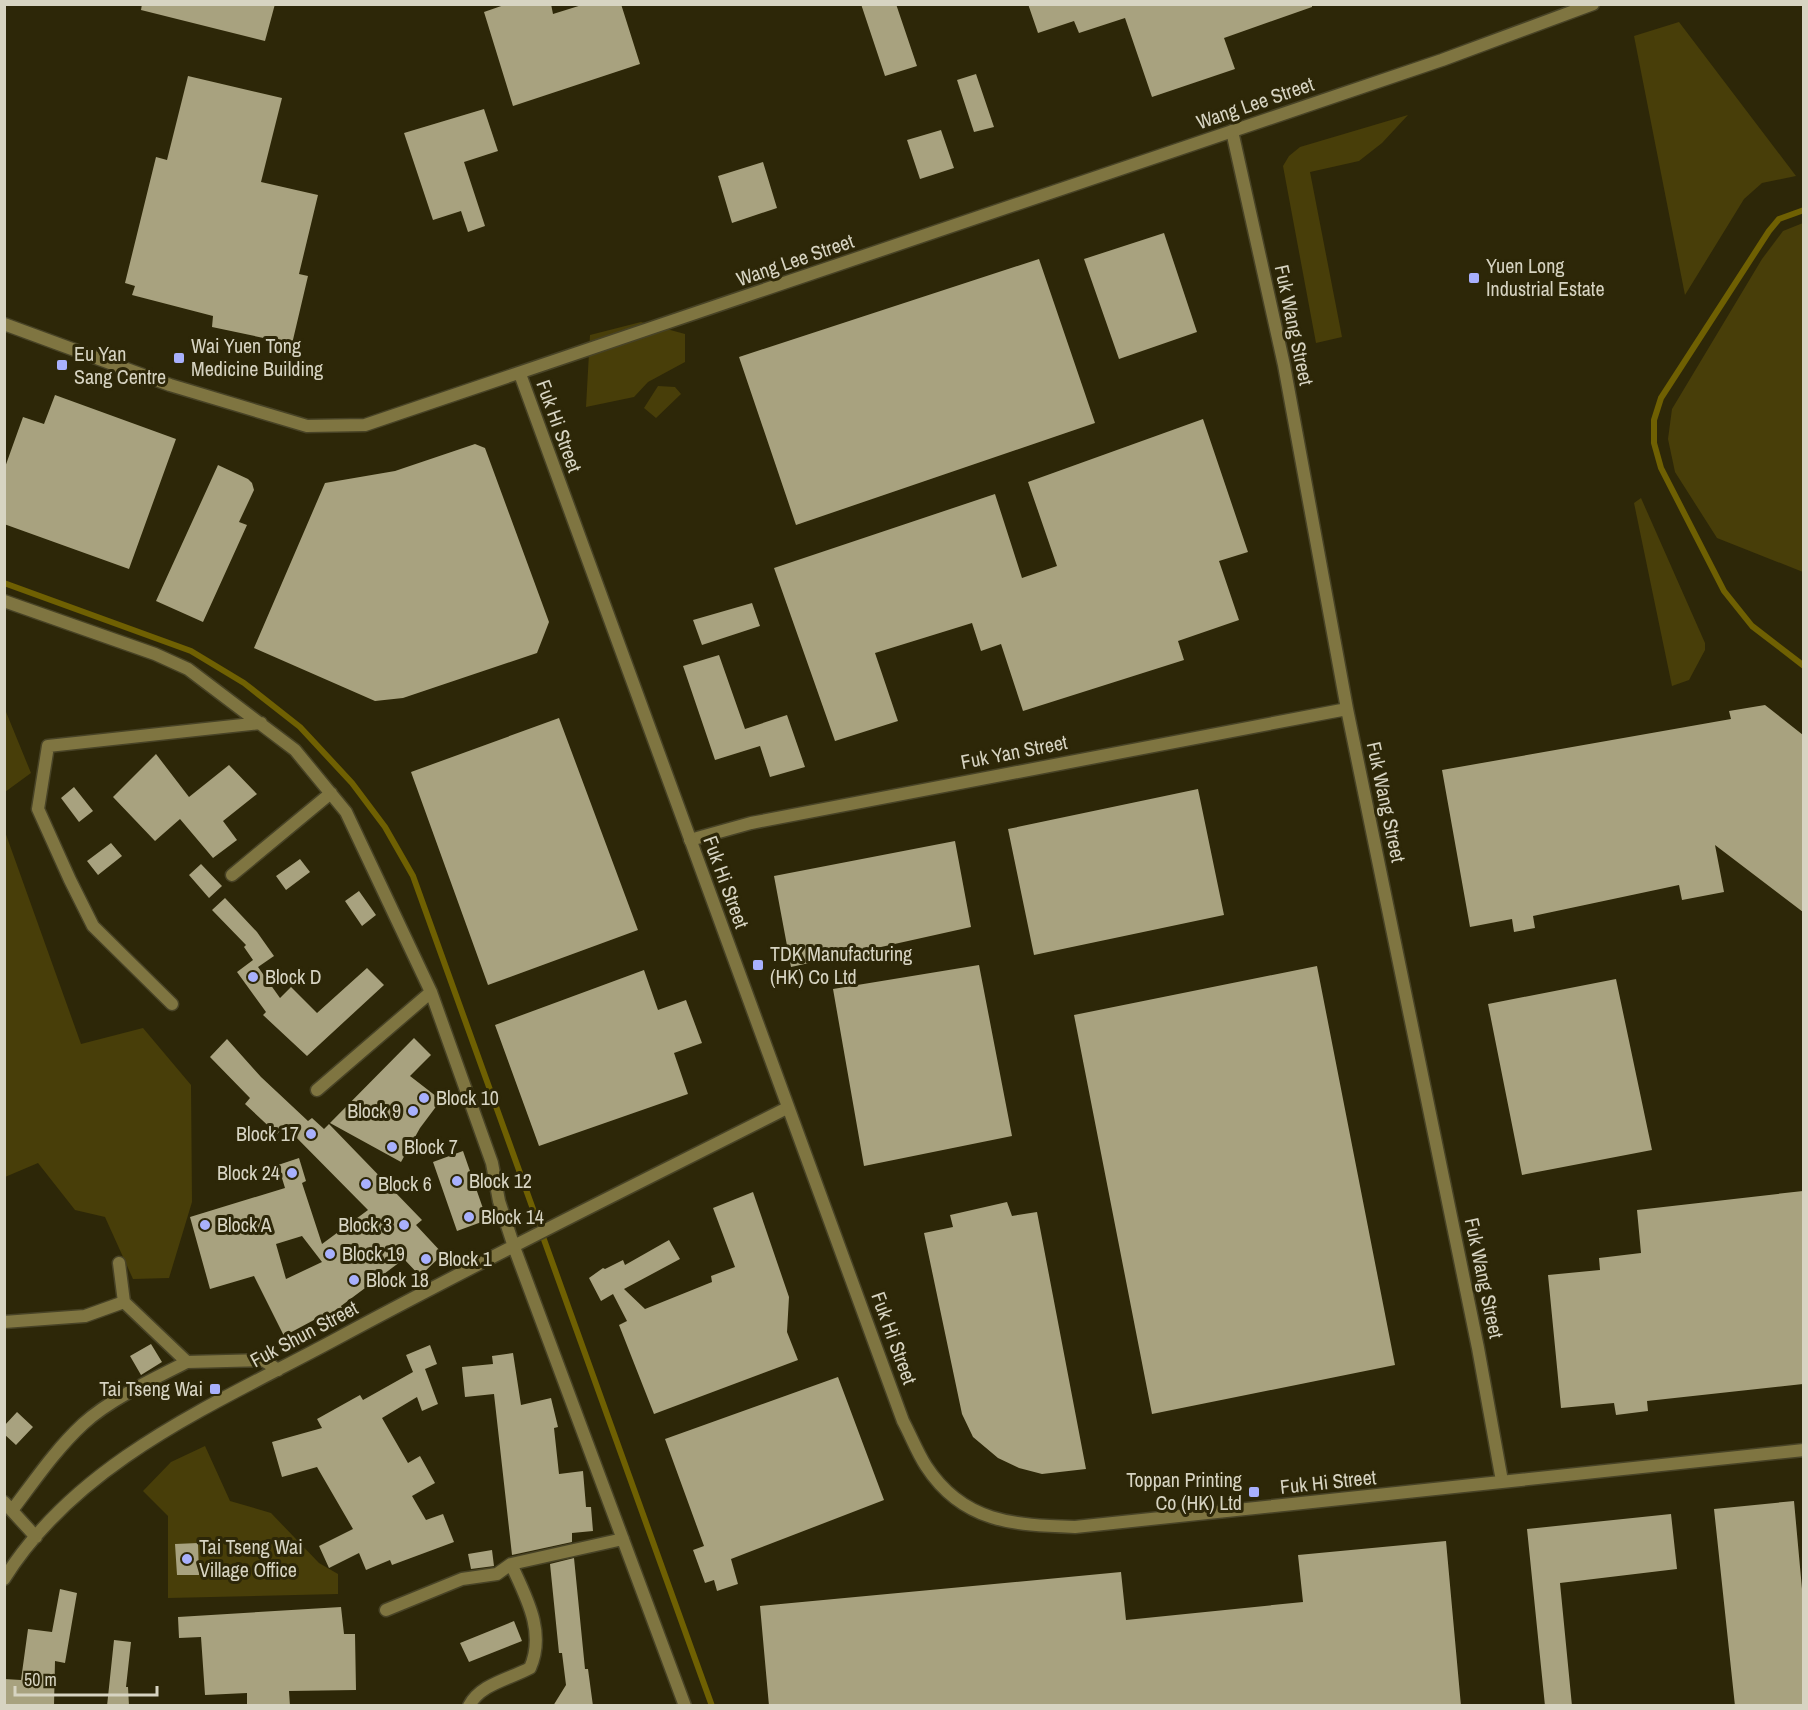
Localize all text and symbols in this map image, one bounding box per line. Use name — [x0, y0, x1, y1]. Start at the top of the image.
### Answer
street label: Wang Lee Street — [1193, 70, 1318, 135]
street label: Wang Lee Street — [733, 227, 858, 292]
place label: Yuen Long Industrial Estate — [1486, 252, 1605, 302]
street label: Fuk Wang Street — [1269, 262, 1321, 388]
marker: Yuen Long Industrial Estate — [1467, 271, 1481, 285]
place label: Wai Yuen Tong Medicine Building — [191, 332, 323, 382]
place label: Eu Yan Sang Centre — [74, 340, 166, 390]
marker: Wai Yuen Tong Medicine Building — [172, 351, 186, 365]
marker: Eu Yan Sang Centre — [55, 358, 69, 372]
street label: Fuk Hi Street — [530, 376, 589, 476]
street label: Fuk Yan Street — [958, 728, 1070, 775]
street label: Fuk Wang Street — [1361, 739, 1413, 865]
street label: Fuk Hi Street — [697, 832, 756, 932]
place label: TDK Manufacturing (HK) Co Ltd — [770, 940, 912, 990]
marker: TDK Manufacturing (HK) Co Ltd — [751, 958, 765, 972]
place label: Block D — [265, 963, 322, 990]
marker: Block D — [246, 970, 260, 984]
place label: Block 10 — [436, 1084, 499, 1111]
marker: Block 10 — [417, 1091, 431, 1105]
place label: Block 9 — [347, 1097, 401, 1124]
marker: Block 9 — [406, 1104, 420, 1118]
place label: Block 17 — [236, 1120, 299, 1147]
marker: Block 17 — [304, 1127, 318, 1141]
place label: Block 7 — [404, 1133, 458, 1160]
marker: Block 7 — [385, 1140, 399, 1154]
place label: Block 24 — [217, 1159, 280, 1186]
marker: Block 24 — [285, 1166, 299, 1180]
place label: Block 12 — [469, 1167, 532, 1194]
place label: Block 6 — [378, 1170, 432, 1197]
marker: Block 12 — [450, 1174, 464, 1188]
marker: Block 6 — [359, 1177, 373, 1191]
place label: Block 14 — [481, 1203, 544, 1230]
marker: Block 14 — [462, 1210, 476, 1224]
place label: Block A — [217, 1211, 272, 1238]
place label: Block 3 — [338, 1211, 392, 1238]
street label: Fuk Wang Street — [1459, 1215, 1511, 1341]
marker: Block A — [198, 1218, 212, 1232]
marker: Block 3 — [397, 1218, 411, 1232]
place label: Block 19 — [342, 1240, 405, 1267]
place label: Block 1 — [438, 1245, 492, 1272]
marker: Block 19 — [323, 1247, 337, 1261]
marker: Block 1 — [419, 1252, 433, 1266]
place label: Block 18 — [366, 1266, 429, 1293]
marker: Block 18 — [347, 1273, 361, 1287]
street label: Fuk Hi Street — [865, 1288, 924, 1388]
street label: Fuk Shun Street — [245, 1294, 363, 1373]
place label: Tai Tseng Wai — [99, 1375, 203, 1402]
marker: Tai Tseng Wai — [208, 1382, 222, 1396]
street label: Fuk Hi Street — [1278, 1463, 1378, 1500]
place label: Toppan Printing Co (HK) Ltd — [1126, 1466, 1242, 1516]
marker: Toppan Printing Co (HK) Ltd — [1247, 1485, 1261, 1499]
place label: Tai Tseng Wai Village Office — [199, 1533, 303, 1583]
marker: Tai Tseng Wai Village Office — [180, 1552, 194, 1566]
scale bar — [15, 1659, 158, 1697]
text: 50 m — [24, 1667, 57, 1692]

